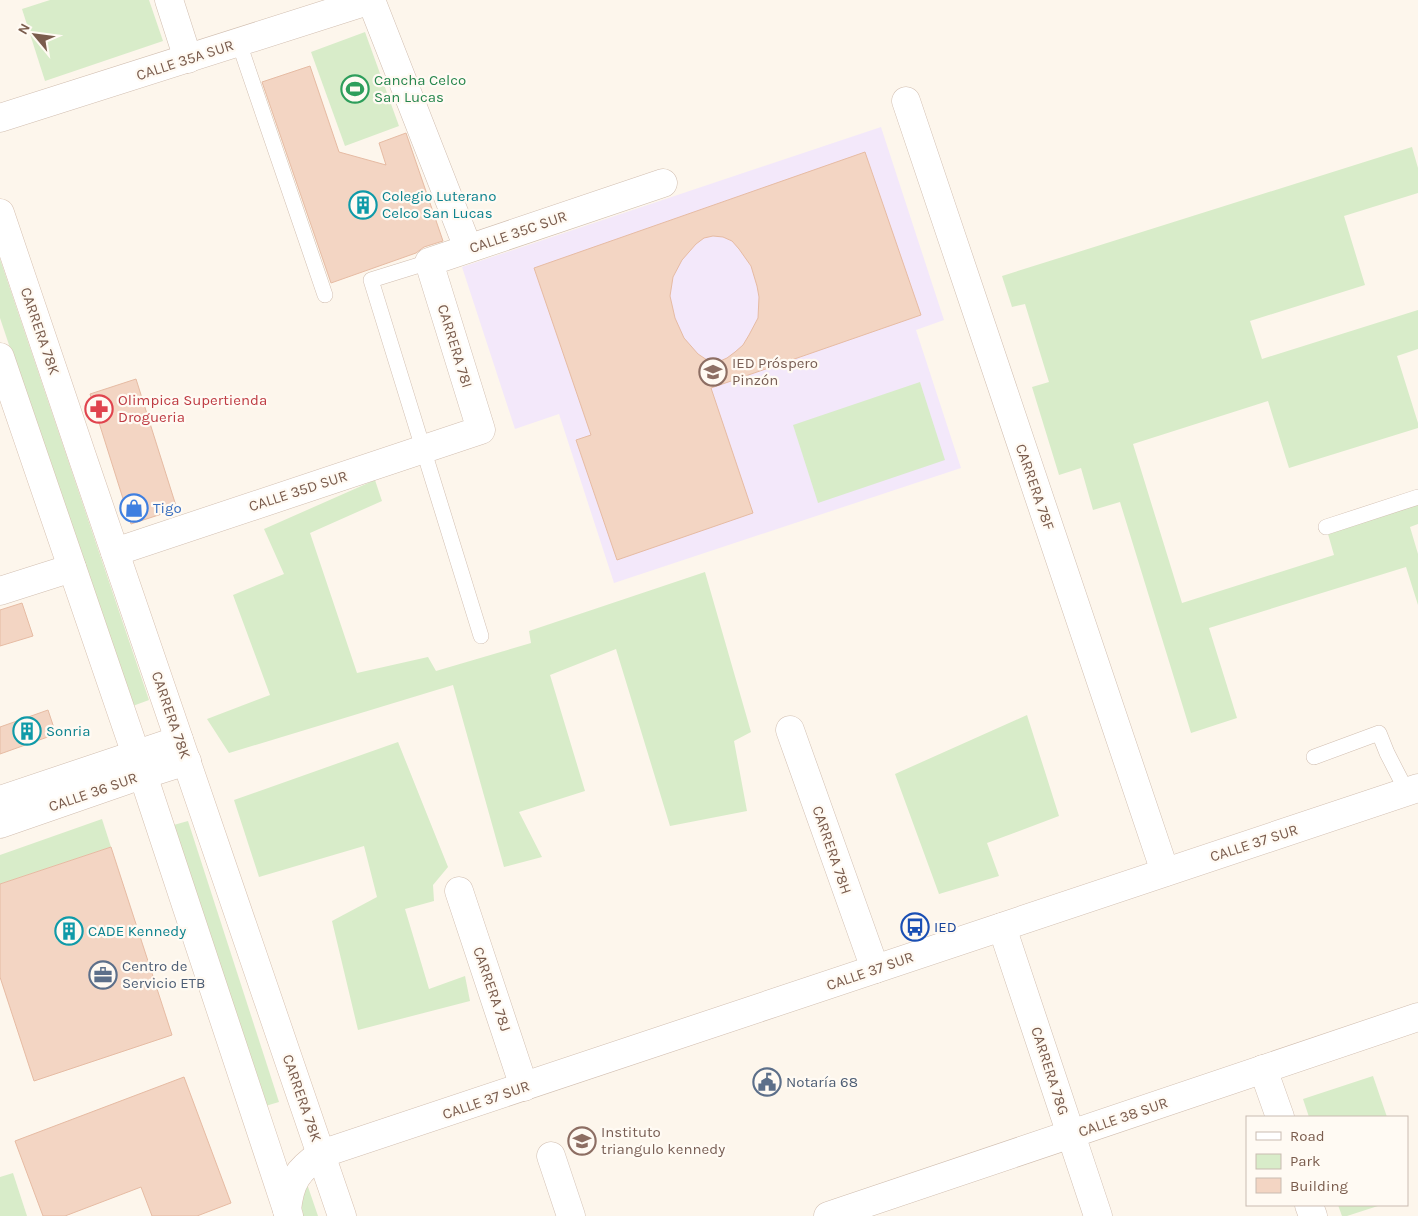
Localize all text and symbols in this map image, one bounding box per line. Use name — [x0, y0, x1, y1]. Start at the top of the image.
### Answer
north arrow — [10, 10, 60, 60]
text: N — [14, 20, 34, 37]
street label: CALLE 35A SUR — [134, 36, 236, 84]
place label: Cancha Celco San Lucas — [374, 71, 466, 106]
sports icon: Cancha Celco San Lucas — [340, 74, 370, 104]
place label: Colegio Luterano Celco San Lucas — [382, 187, 496, 222]
building icon: Colegio Luterano Celco San Lucas — [348, 190, 378, 220]
street label: CALLE 35C SUR — [467, 207, 569, 257]
street label: CARRERA 78K — [17, 285, 63, 377]
street label: CARRERA 78I — [434, 302, 476, 390]
place label: IED Próspero Pinzón — [732, 354, 818, 389]
school or university icon: IED Próspero Pinzón — [698, 357, 728, 387]
place label: Olimpica Supertienda Drogueria — [118, 391, 267, 426]
pharmacy icon: Olimpica Supertienda Drogueria — [84, 394, 114, 424]
street label: CARRERA 78F — [1012, 441, 1058, 533]
street label: CALLE 35D SUR — [246, 467, 350, 515]
shop icon: Tigo — [119, 493, 149, 523]
place label: Tigo — [153, 499, 182, 517]
street label: CARRERA 78K — [148, 669, 194, 761]
building icon: Sonria — [12, 716, 42, 746]
place label: Sonria — [46, 722, 90, 740]
street label: CALLE 36 SUR — [46, 768, 140, 816]
street label: CARRERA 78H — [808, 803, 856, 897]
street label: CALLE 37 SUR — [1208, 820, 1300, 866]
bus stop icon: IED — [900, 912, 930, 942]
building icon: CADE Kennedy — [54, 916, 84, 946]
place label: IED — [934, 918, 957, 936]
place label: CADE Kennedy — [88, 922, 186, 940]
street label: CARRERA 78J — [469, 944, 515, 1034]
street label: CALLE 37 SUR — [824, 948, 916, 994]
place label: Centro de Servicio ETB — [122, 957, 205, 992]
office icon: Centro de Servicio ETB — [88, 960, 118, 990]
street label: CARRERA 78G — [1027, 1025, 1073, 1117]
street label: CARRERA 78K — [279, 1052, 325, 1144]
public building icon: Notaría 68 — [752, 1067, 782, 1097]
place label: Notaría 68 — [786, 1073, 858, 1091]
street label: CALLE 37 SUR — [440, 1077, 532, 1123]
street label: CALLE 38 SUR — [1076, 1093, 1170, 1141]
legend — [1246, 1116, 1408, 1206]
place label: Instituto triangulo kennedy — [601, 1123, 725, 1158]
school or university icon: Instituto triangulo kennedy — [567, 1126, 597, 1156]
text: Road — [1290, 1127, 1325, 1145]
text: Park — [1290, 1152, 1320, 1170]
text: Building — [1290, 1177, 1348, 1195]

